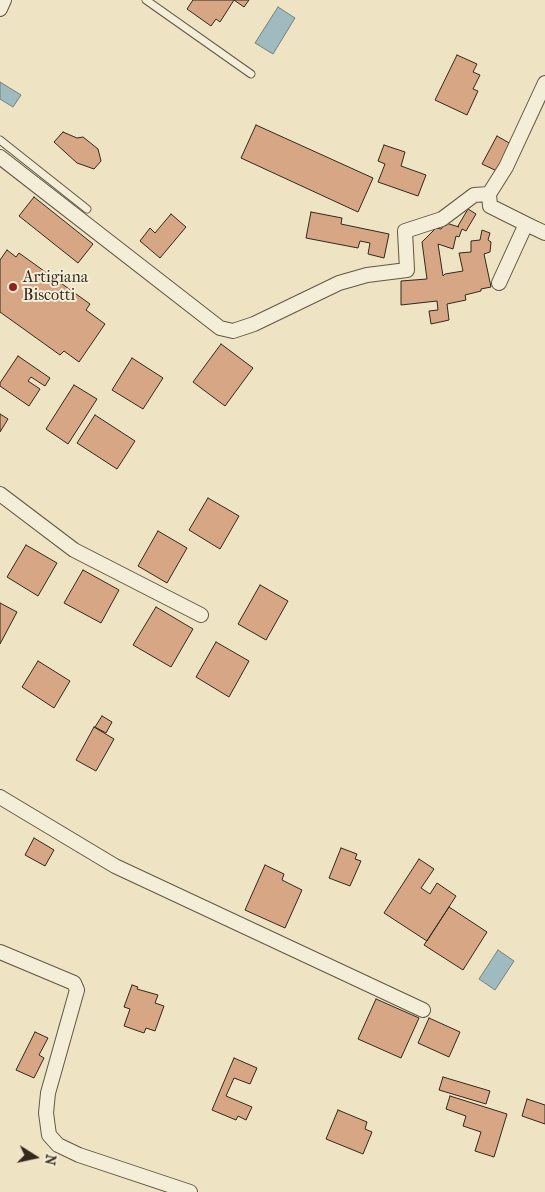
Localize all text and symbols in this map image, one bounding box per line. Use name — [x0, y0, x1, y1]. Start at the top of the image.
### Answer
place label: Artigiana Biscotti — [23, 268, 88, 306]
marker: Artigiana Biscotti — [7, 281, 19, 293]
north arrow — [10, 1132, 60, 1182]
text: N — [41, 1153, 60, 1166]

